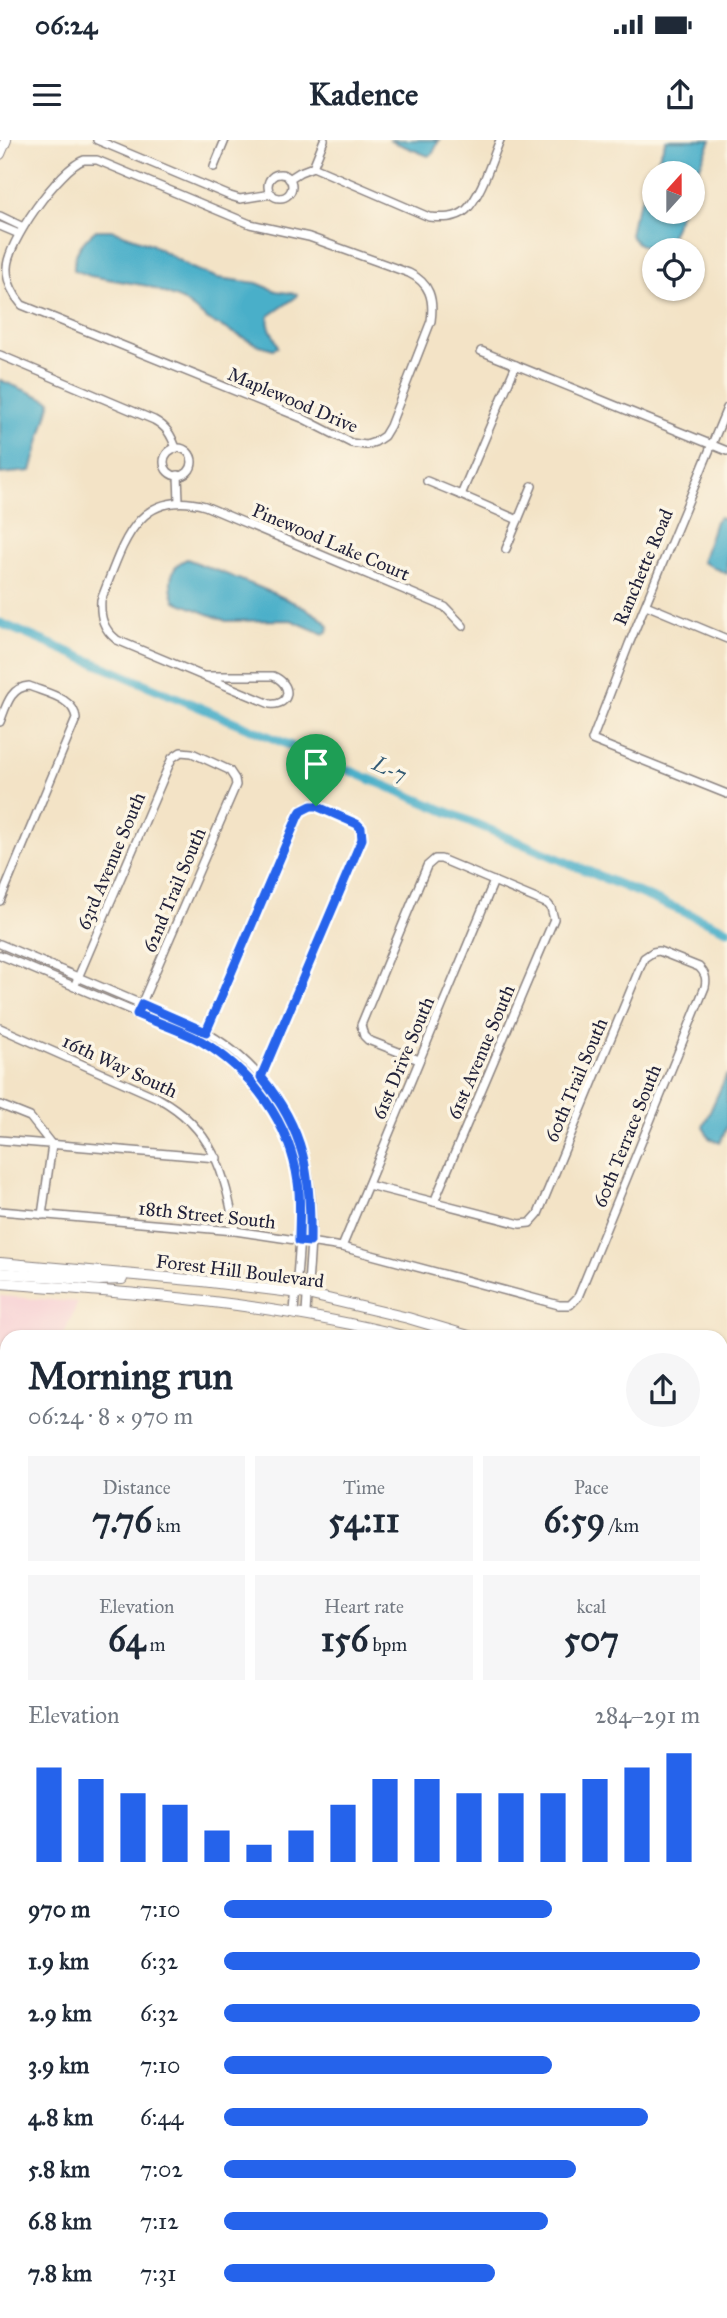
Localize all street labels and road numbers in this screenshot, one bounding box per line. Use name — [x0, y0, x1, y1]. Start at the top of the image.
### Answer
street label: Maplewood Drive — [224, 362, 362, 438]
street label: Pinewood Lake Court — [249, 498, 414, 586]
street label: Ranchette Road — [608, 505, 678, 629]
street label: 63rd Avenue South — [72, 788, 151, 933]
street label: 62nd Trail South — [137, 824, 211, 956]
street label: 61st Avenue South — [442, 981, 520, 1123]
street label: 61st Drive South — [367, 993, 439, 1123]
street label: 60th Trail South — [540, 1014, 613, 1145]
street label: 16th Way South — [59, 1029, 182, 1103]
street label: 60th Terrace South — [588, 1061, 666, 1211]
street label: 18th Street South — [137, 1196, 277, 1234]
street label: Forest Hill Boulevard — [155, 1249, 326, 1293]

